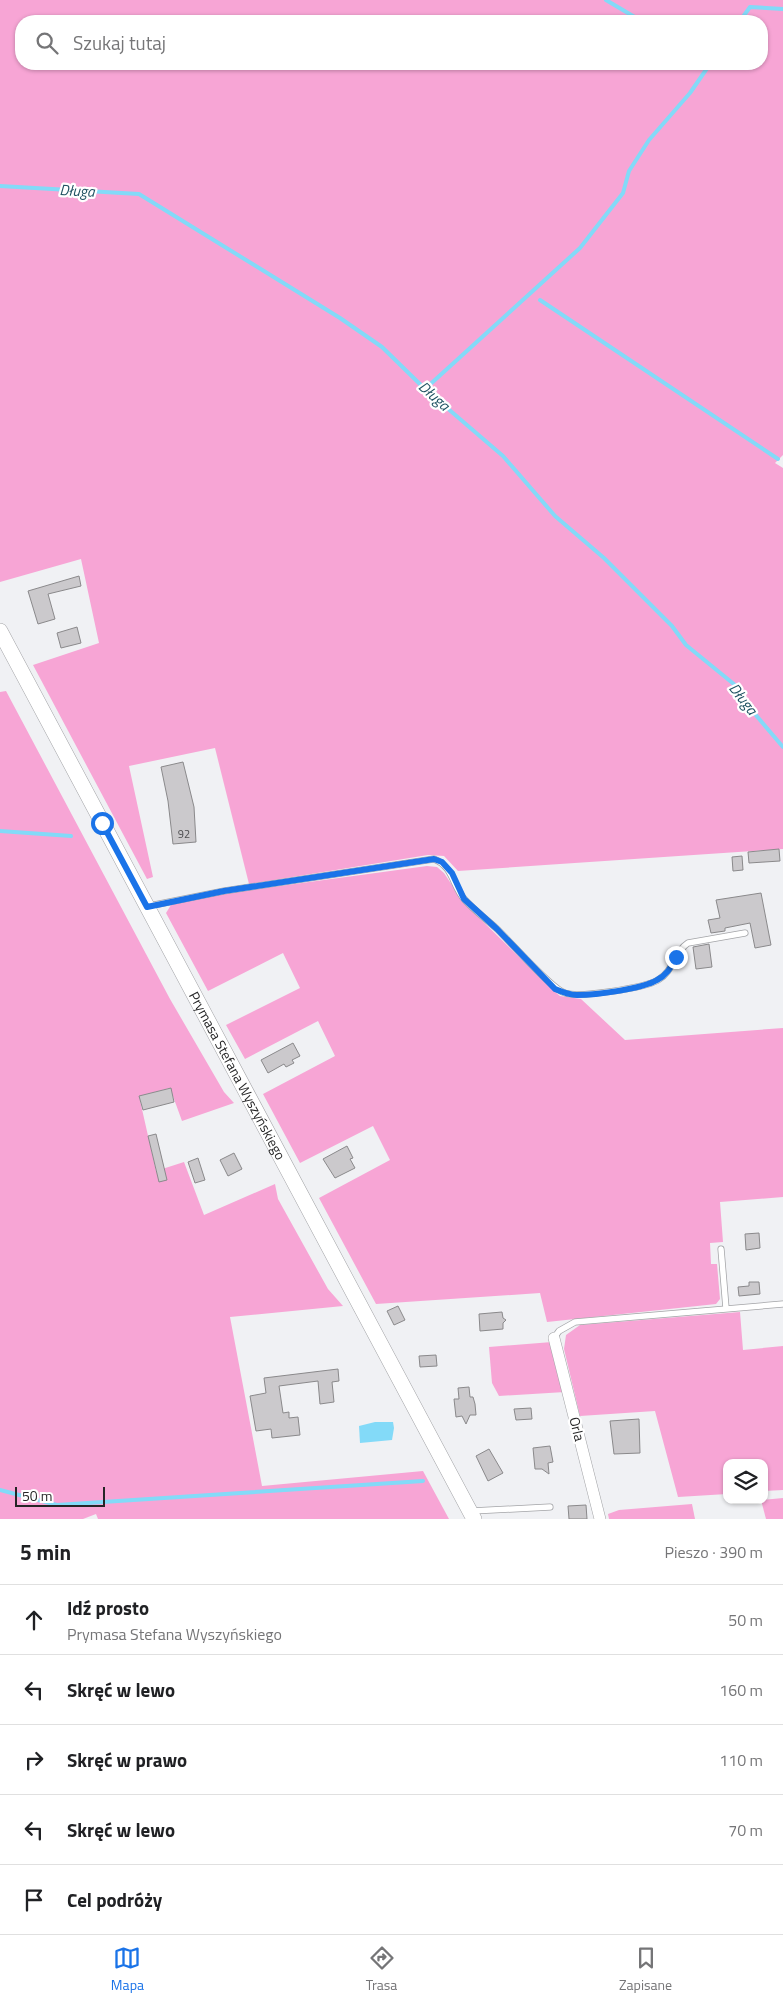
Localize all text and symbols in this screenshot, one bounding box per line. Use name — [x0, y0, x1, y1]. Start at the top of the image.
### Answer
search box — [15, 15, 768, 70]
text: Szukaj tutaj — [73, 28, 166, 57]
icon: search — [33, 29, 61, 57]
water label: Długa — [59, 178, 97, 203]
water label: Długa — [414, 375, 456, 417]
water label: Długa — [724, 678, 764, 721]
route start — [91, 812, 114, 835]
house number: 92 — [178, 826, 190, 842]
route end — [665, 946, 688, 969]
street label: Prymasa Stefana Wyszyńskiego — [184, 987, 291, 1163]
street label: Orla — [564, 1415, 591, 1443]
map controls — [723, 1459, 768, 1504]
button: layers — [723, 1459, 768, 1504]
scale bar — [15, 1484, 105, 1507]
text: 50 m — [22, 1485, 52, 1506]
text: 5 min — [20, 1536, 71, 1568]
text: Pieszo · 390 m — [665, 1540, 763, 1564]
text: Idź prosto — [67, 1593, 149, 1622]
icon: ahead — [20, 1606, 48, 1634]
text: 50 m — [728, 1608, 763, 1632]
text: Prymasa Stefana Wyszyńskiego — [67, 1622, 282, 1646]
text: Skręć w lewo — [67, 1675, 175, 1704]
icon: left — [20, 1676, 48, 1704]
text: 160 m — [719, 1678, 763, 1702]
text: Skręć w prawo — [67, 1745, 187, 1774]
icon: right — [20, 1746, 48, 1774]
text: 110 m — [719, 1748, 763, 1772]
text: Skręć w lewo — [67, 1815, 175, 1844]
icon: left — [20, 1816, 48, 1844]
text: 70 m — [728, 1818, 763, 1842]
text: Cel podróży — [67, 1885, 162, 1914]
icon: arrive — [20, 1886, 48, 1914]
tab: Mapa — [111, 1944, 144, 1995]
tab: Trasa — [366, 1944, 397, 1995]
tab: Zapisane — [619, 1944, 672, 1995]

